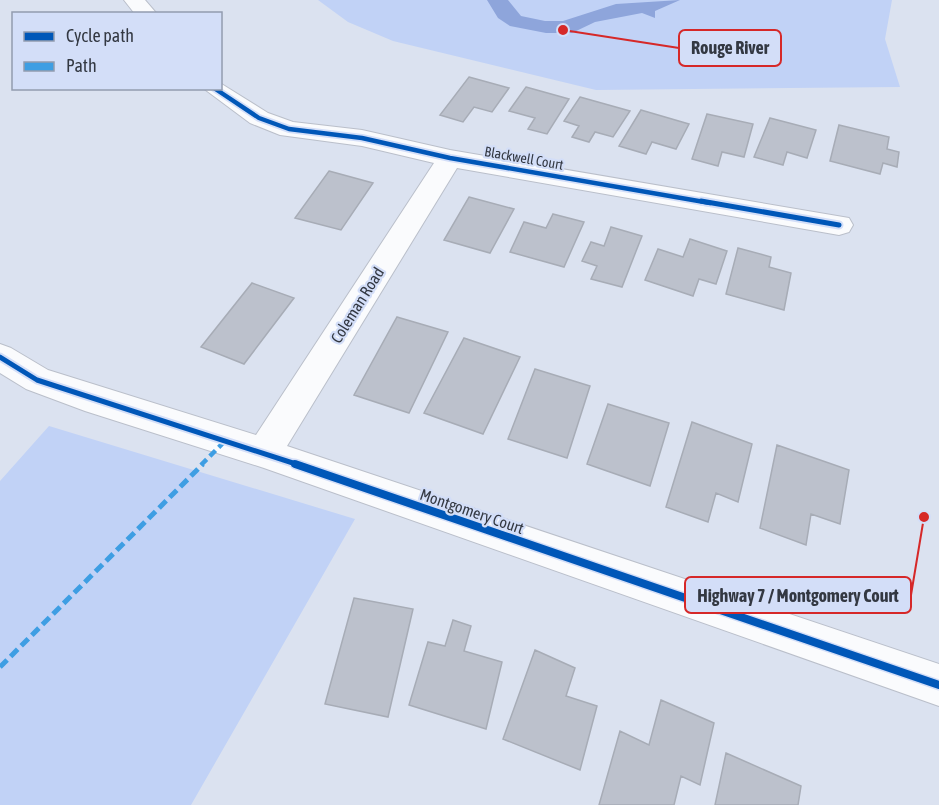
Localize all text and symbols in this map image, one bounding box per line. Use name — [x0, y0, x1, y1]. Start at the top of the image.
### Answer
legend — [12, 12, 222, 90]
text: Cycle path — [66, 25, 134, 46]
callout: Rouge River — [679, 30, 781, 66]
text: Rouge River — [691, 37, 770, 58]
text: Path — [66, 55, 97, 76]
street label: Blackwell Court — [483, 143, 565, 173]
street label: Coleman Road — [327, 264, 387, 346]
street label: Montgomery Court — [417, 485, 527, 538]
callout: Highway 7 / Montgomery Court — [685, 577, 911, 613]
text: Highway 7 / Montgomery Court — [697, 585, 900, 606]

